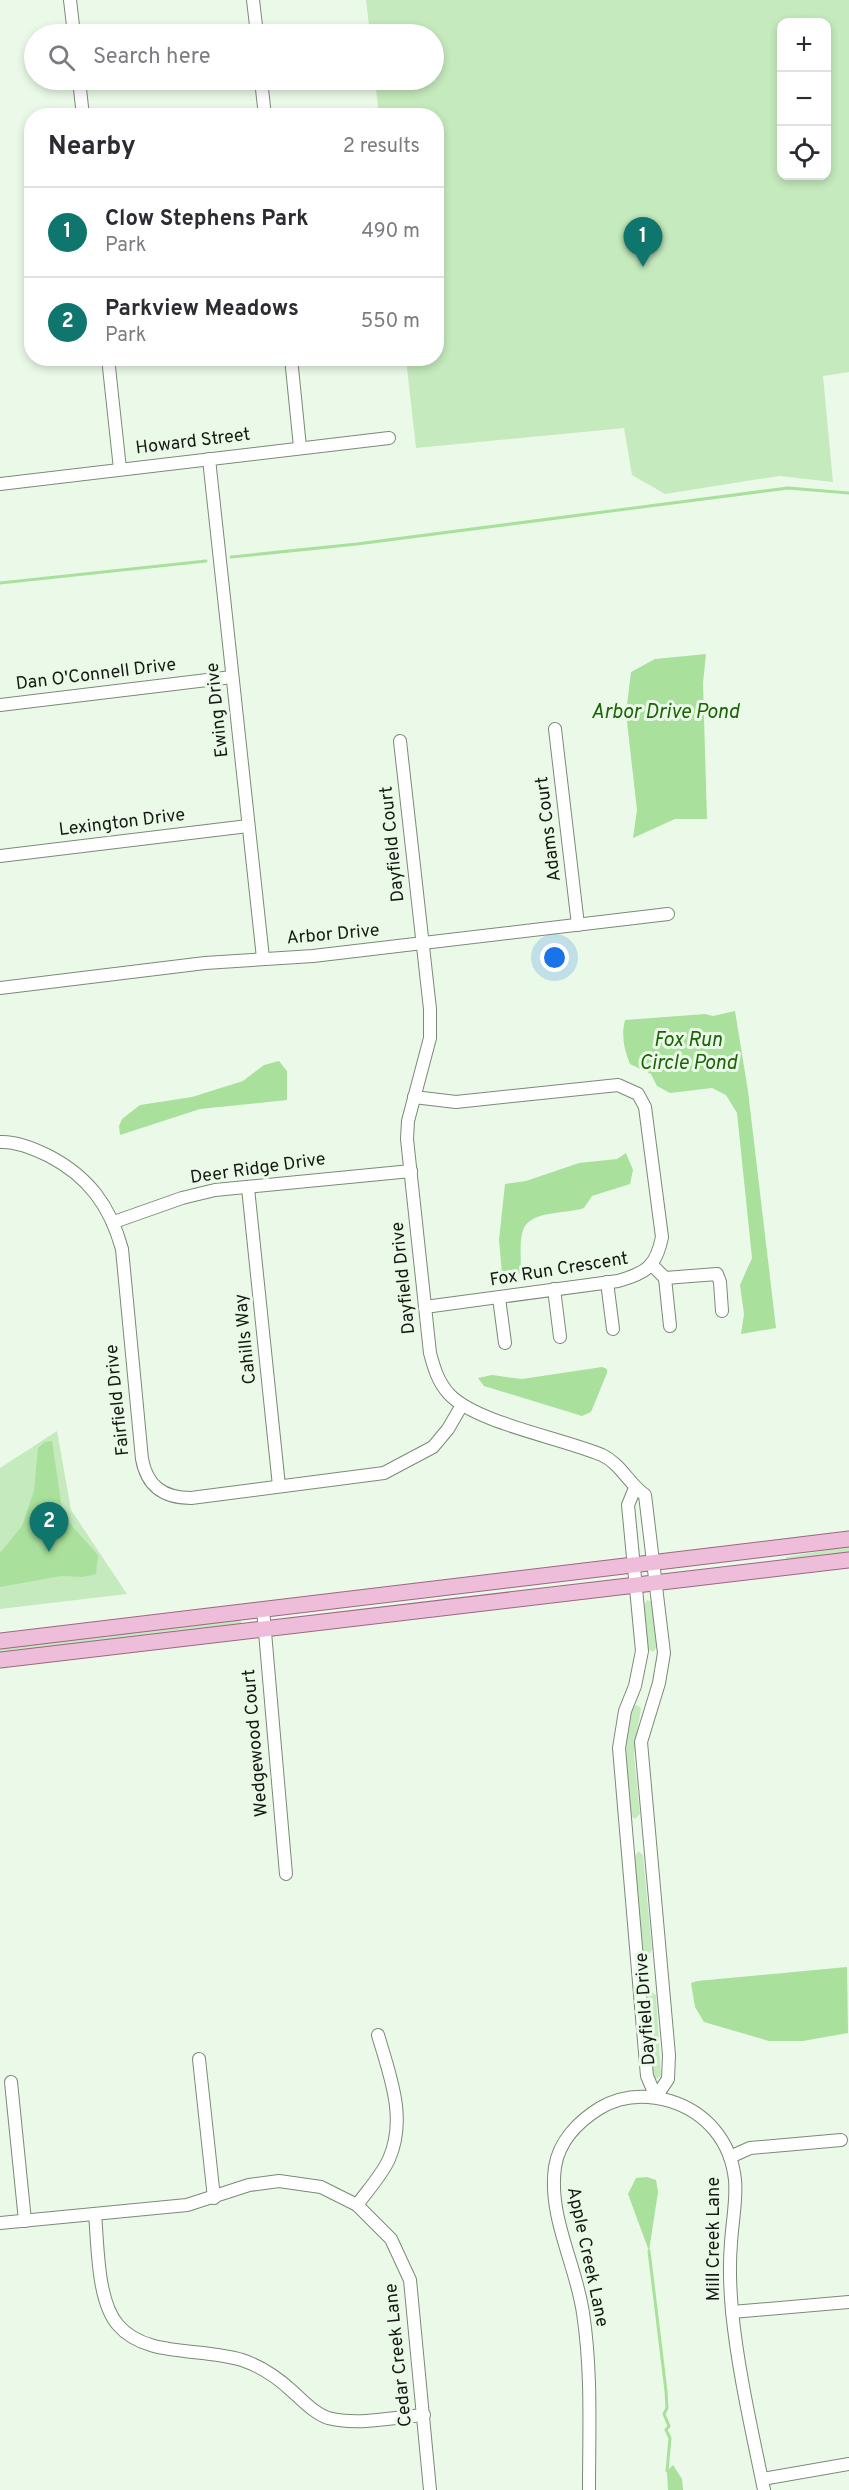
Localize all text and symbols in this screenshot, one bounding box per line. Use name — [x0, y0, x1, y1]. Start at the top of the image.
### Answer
map controls — [777, 18, 831, 180]
button: + — [777, 18, 831, 72]
search box — [24, 24, 444, 90]
icon: search — [45, 41, 78, 74]
text: Search here — [93, 44, 211, 71]
button: − — [777, 72, 831, 126]
button: locate — [777, 126, 831, 180]
text: Nearby — [48, 131, 136, 164]
text: 2 results — [343, 134, 420, 160]
text: Clow Stephens Park — [105, 206, 309, 233]
pin: 1 — [624, 218, 662, 267]
text: 1 — [64, 219, 72, 245]
text: 490 m — [362, 219, 420, 245]
text: Park — [105, 233, 146, 259]
text: Parkview Meadows — [105, 296, 299, 323]
text: 2 — [61, 309, 74, 335]
text: 550 m — [361, 309, 420, 335]
text: Park — [105, 323, 146, 349]
street label: Howard Street — [134, 424, 252, 460]
street label: Dan O'Connell Drive — [14, 654, 178, 696]
street label: Ewing Drive — [202, 661, 234, 759]
water label: Arbor Drive Pond — [591, 700, 740, 726]
street label: Adams Court — [531, 775, 567, 883]
street label: Dayfield Court — [375, 785, 411, 903]
street label: Lexington Drive — [57, 804, 187, 842]
street label: Arbor Drive — [285, 919, 381, 951]
your location — [540, 943, 569, 972]
water label: Fox Run Circle Pond — [639, 1028, 738, 1077]
street label: Deer Ridge Drive — [189, 1148, 327, 1190]
street label: Dayfield Drive — [387, 1221, 421, 1335]
street label: Fox Run Crescent — [488, 1248, 630, 1292]
street label: Cahills Way — [230, 1292, 262, 1386]
street label: Fairfield Drive — [101, 1343, 135, 1457]
pin: 2 — [29, 1502, 68, 1552]
street label: Wedgewood Court — [238, 1668, 274, 1818]
street label: Dayfield Drive — [631, 1952, 661, 2066]
street label: Mill Creek Lane — [703, 2177, 726, 2301]
street label: Apple Creek Lane — [561, 2185, 613, 2329]
street label: Cedar Creek Lane — [380, 2282, 418, 2428]

